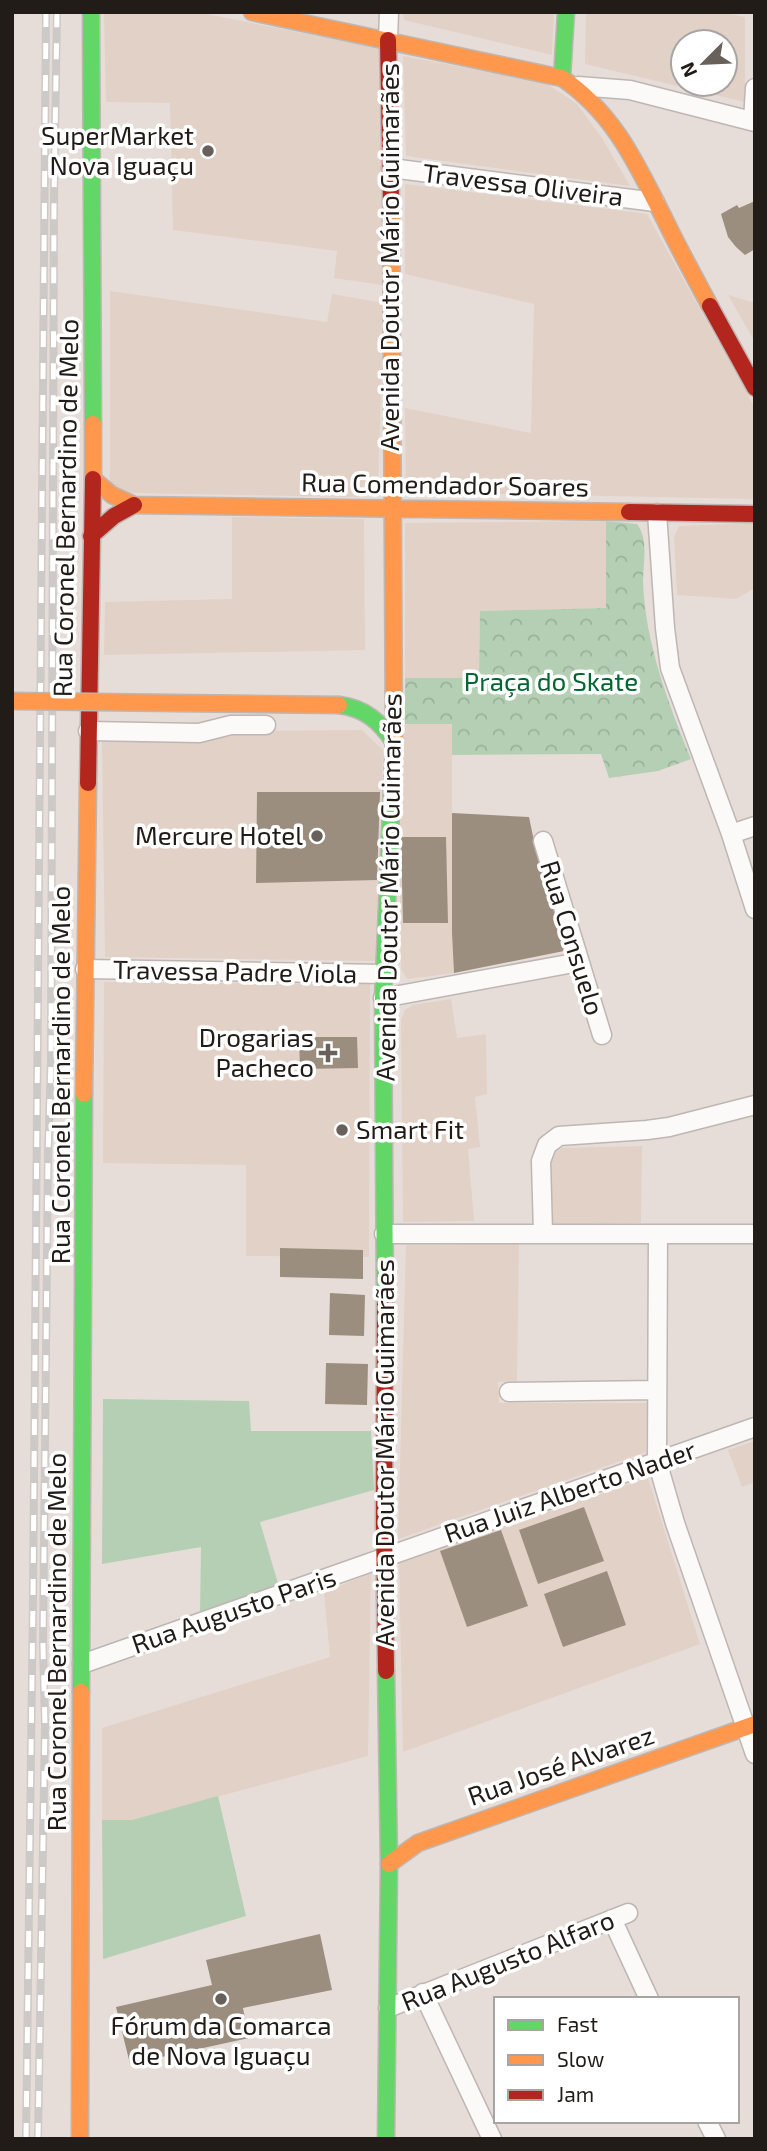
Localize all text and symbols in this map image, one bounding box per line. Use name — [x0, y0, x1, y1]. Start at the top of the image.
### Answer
north arrow — [669, 28, 739, 98]
text: N — [675, 59, 701, 81]
street label: Avenida Doutor Mário Guimarães — [373, 63, 404, 451]
place label: SuperMarket Nova Iguaçu — [41, 119, 194, 182]
marker: SuperMarket Nova Iguaçu — [200, 143, 216, 159]
street label: Travessa Oliveira — [421, 156, 625, 211]
street label: Rua Coronel Bernardino de Melo — [46, 319, 83, 697]
street label: Rua Comendador Soares — [301, 465, 589, 502]
park label: Praça do Skate — [464, 665, 638, 698]
street label: Avenida Doutor Mário Guimarães — [369, 693, 406, 1081]
place label: Mercure Hotel — [135, 819, 303, 850]
marker: Mercure Hotel — [309, 828, 325, 844]
street label: Rua Consuelo — [535, 856, 612, 1019]
street label: Rua Coronel Bernardino de Melo — [44, 886, 75, 1264]
street label: Travessa Padre Viola — [113, 953, 357, 988]
place label: Drogarias Pacheco — [199, 1021, 314, 1082]
marker: Drogarias Pacheco — [320, 1045, 336, 1061]
place label: Smart Fit — [356, 1113, 464, 1144]
marker: Smart Fit — [334, 1122, 350, 1138]
street label: Avenida Doutor Mário Guimarães — [368, 1259, 399, 1647]
street label: Rua Juiz Alberto Nader — [439, 1433, 700, 1548]
street label: Rua Coronel Bernardino de Melo — [40, 1453, 71, 1831]
street label: Rua Augusto Paris — [127, 1560, 340, 1659]
street label: Rua José Alvarez — [463, 1718, 658, 1811]
street label: Rua Augusto Alfaro — [397, 1903, 618, 2016]
marker: Fórum da Comarca de Nova Iguaçu — [213, 1991, 229, 2007]
legend — [494, 1997, 739, 2123]
place label: Fórum da Comarca de Nova Iguaçu — [111, 2009, 331, 2072]
text: Fast — [557, 2011, 598, 2036]
text: Slow — [557, 2046, 604, 2071]
text: Jam — [557, 2081, 594, 2106]

